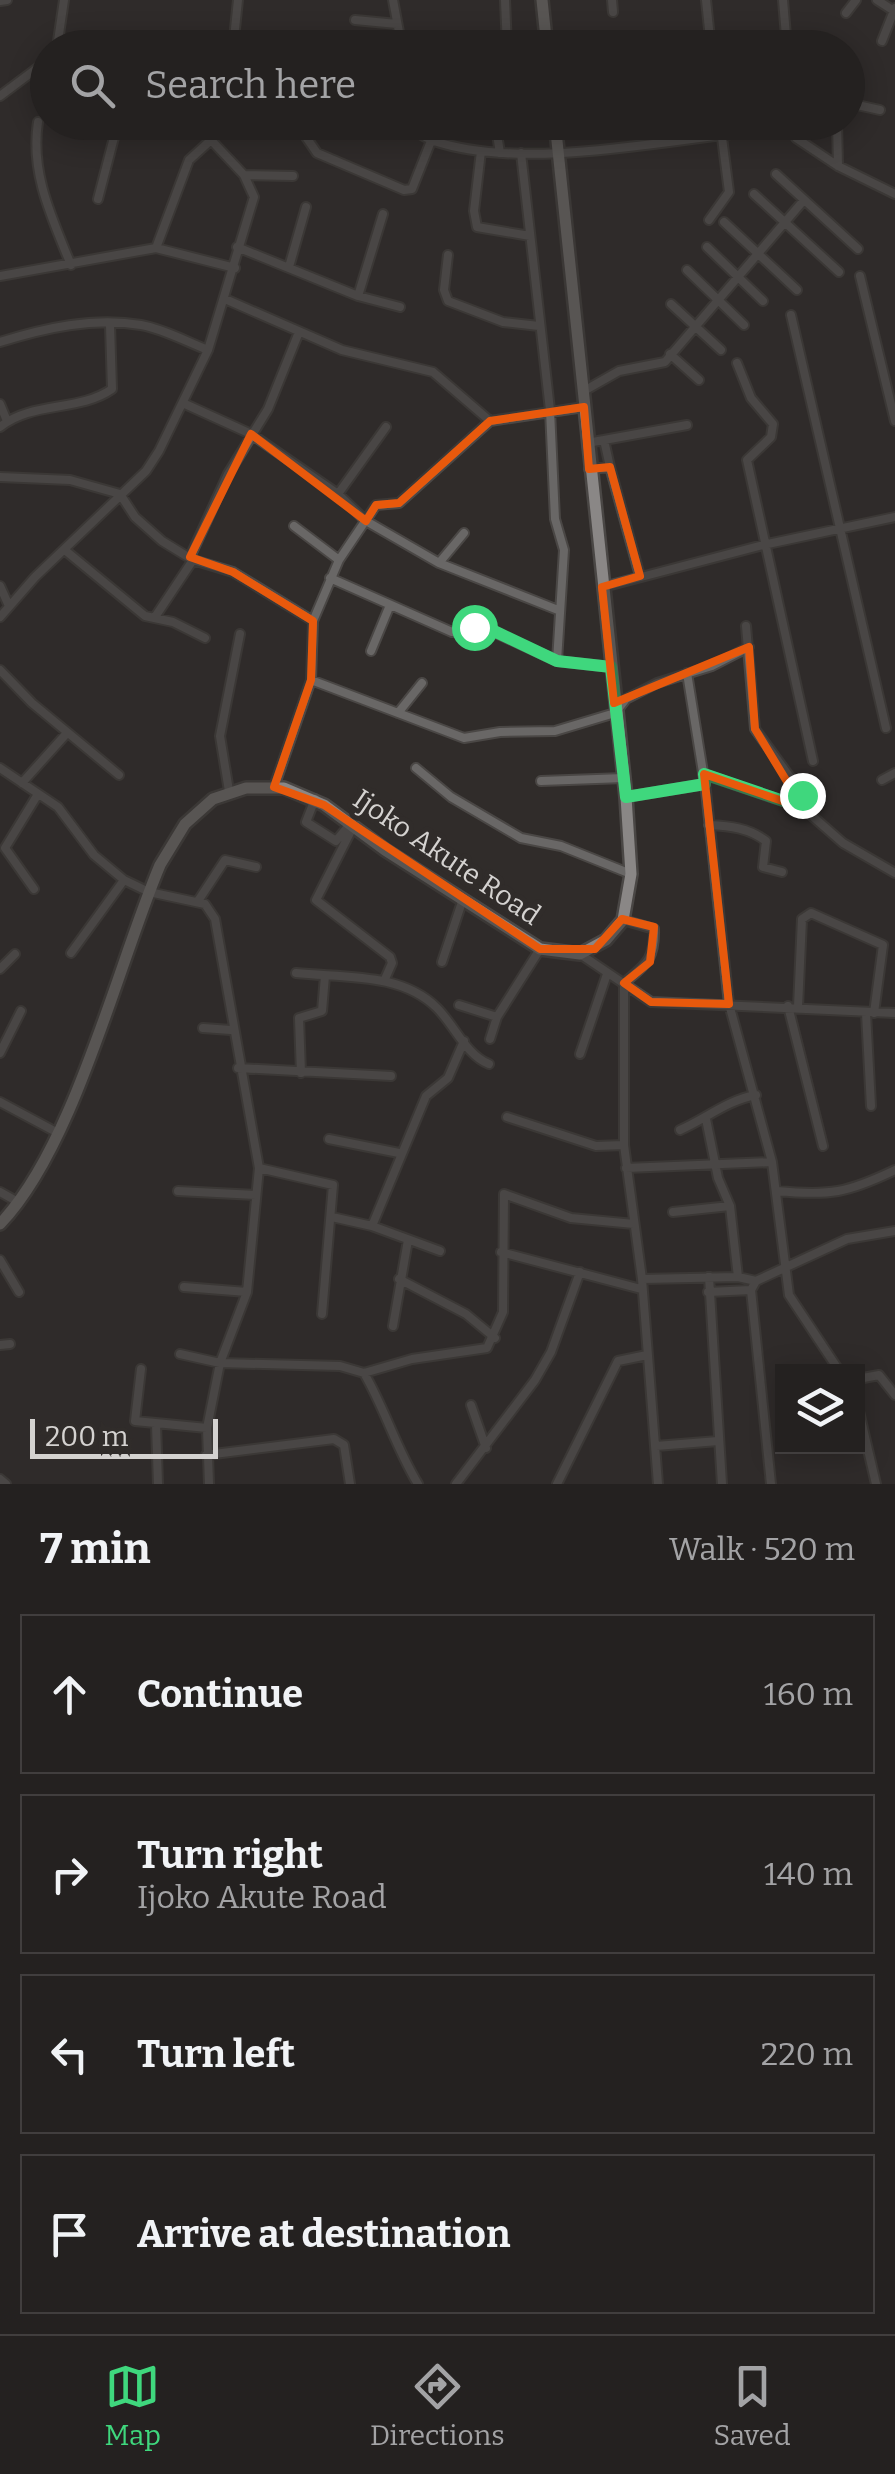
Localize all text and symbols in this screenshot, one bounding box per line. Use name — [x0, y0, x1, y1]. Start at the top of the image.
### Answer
search box — [30, 30, 865, 140]
icon: search — [65, 58, 120, 113]
text: Search here — [145, 62, 356, 108]
route start — [452, 605, 498, 651]
route end — [780, 773, 826, 819]
street label: Ijoko Akute Road — [347, 782, 547, 932]
map controls — [775, 1364, 865, 1454]
button: layers — [775, 1364, 865, 1454]
scale bar — [30, 1414, 218, 1458]
text: 200 m — [45, 1420, 128, 1453]
text: 7 min — [40, 1524, 151, 1574]
text: Walk · 520 m — [669, 1530, 855, 1568]
icon: ahead — [42, 1667, 97, 1722]
text: Continue — [137, 1671, 303, 1717]
text: 160 m — [764, 1675, 853, 1713]
text: Turn right — [137, 1832, 323, 1878]
icon: right — [42, 1847, 97, 1902]
text: 140 m — [764, 1855, 853, 1893]
text: Ijoko Akute Road — [137, 1878, 387, 1916]
icon: left — [42, 2027, 97, 2082]
text: Turn left — [137, 2031, 295, 2077]
text: 220 m — [761, 2035, 853, 2073]
icon: arrive — [42, 2207, 97, 2262]
text: Arrive at destination — [137, 2211, 510, 2257]
tab: Map — [104, 2359, 161, 2452]
tab: Directions — [370, 2359, 505, 2452]
tab: Saved — [714, 2359, 791, 2452]

